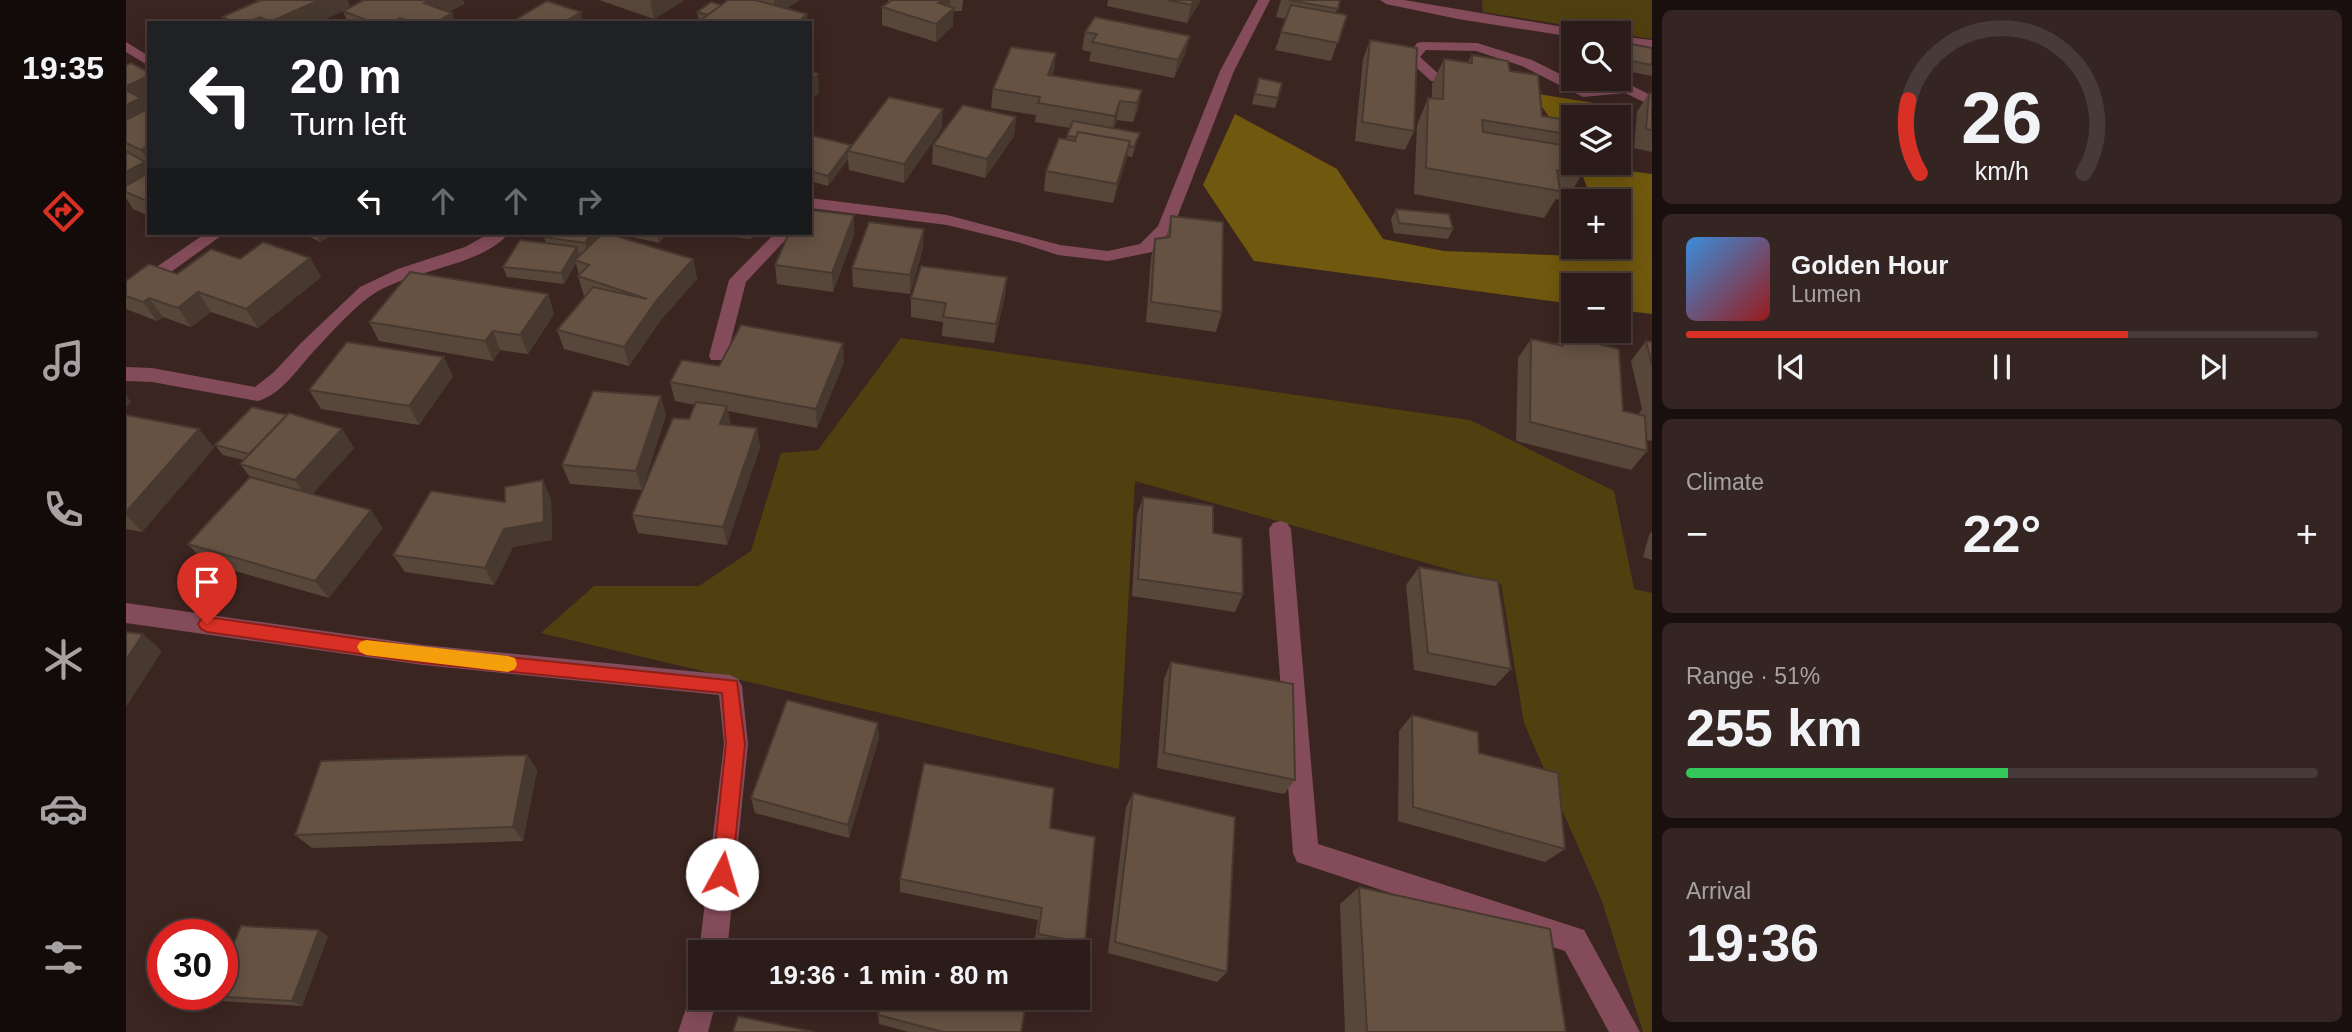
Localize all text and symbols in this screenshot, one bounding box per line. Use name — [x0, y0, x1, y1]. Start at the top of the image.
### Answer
map controls — [1561, 21, 1631, 343]
button: search — [1561, 21, 1631, 91]
icon: left — [175, 49, 266, 140]
text: 20 m — [290, 49, 402, 103]
text: 19:35 — [22, 50, 104, 86]
text: 26 — [1962, 78, 2042, 159]
button: layers — [1561, 105, 1631, 175]
text: Turn left — [290, 106, 406, 142]
text: km/h — [1975, 157, 2029, 185]
icon: left — [351, 182, 389, 220]
icon: ahead — [424, 182, 462, 220]
icon: ahead — [497, 182, 535, 220]
icon: right — [570, 182, 608, 220]
icon: directions — [39, 187, 88, 236]
button: + — [1561, 189, 1631, 259]
text: Golden Hour — [1791, 250, 1948, 280]
button: − — [1561, 273, 1631, 343]
text: Lumen — [1791, 281, 1861, 307]
icon: music — [39, 336, 88, 385]
icon: previous — [1772, 348, 1810, 386]
icon: pause — [1983, 348, 2021, 386]
icon: next — [2194, 348, 2232, 386]
text: Climate — [1686, 469, 1764, 495]
icon: phone — [39, 485, 88, 534]
text: 22° — [1963, 505, 2041, 563]
text: − — [1686, 513, 1708, 555]
text: + — [2296, 513, 2318, 555]
pin — [177, 552, 237, 624]
icon: arrive — [188, 563, 226, 601]
icon: climate — [39, 635, 88, 684]
text: Range · 51% — [1686, 663, 1820, 689]
text: 255 km — [1686, 699, 1862, 757]
icon: car — [39, 784, 88, 833]
position arrow — [685, 837, 759, 911]
text: Arrival — [1686, 878, 1751, 904]
text: 19:36 — [1686, 914, 1819, 972]
speed limit sign: 30 — [147, 919, 238, 1010]
icon: filters — [39, 933, 88, 982]
text: 19:36 · 1 min · 80 m — [769, 960, 1009, 990]

